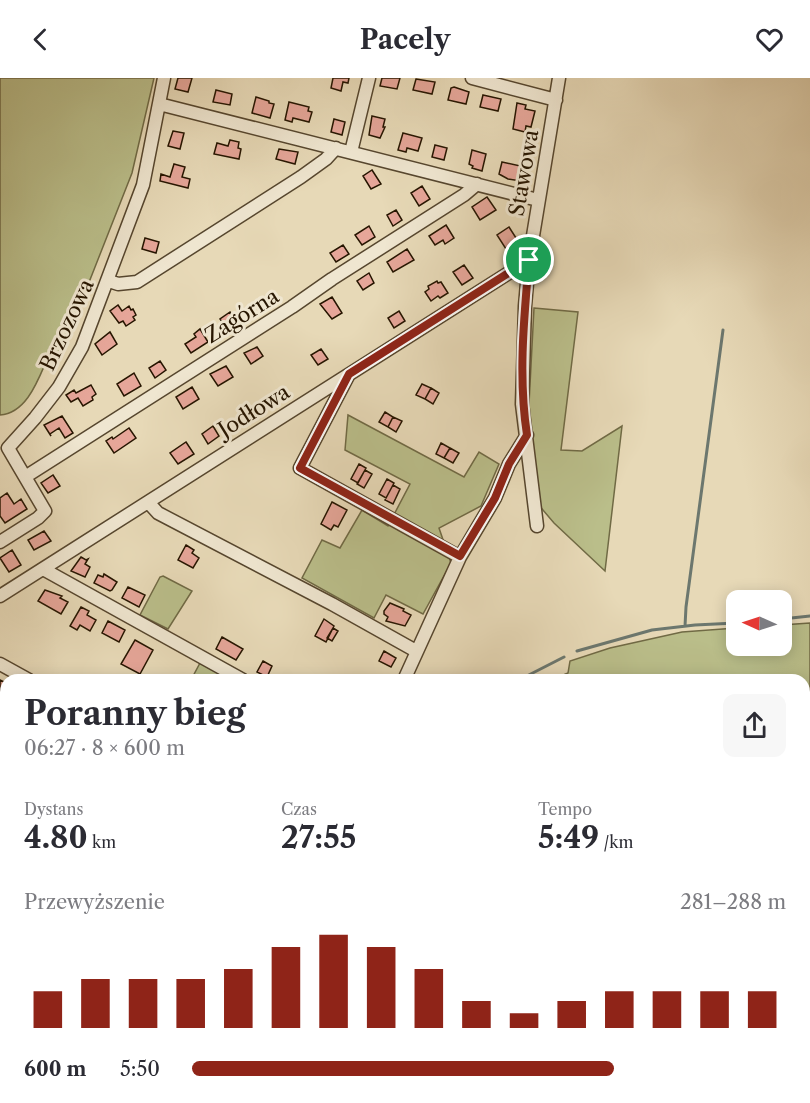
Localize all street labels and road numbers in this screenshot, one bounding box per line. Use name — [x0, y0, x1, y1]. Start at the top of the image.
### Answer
street label: Stawowa — [504, 127, 544, 218]
street label: Brzozowa — [34, 274, 99, 375]
street label: Zagórna — [200, 283, 284, 348]
street label: Jodłowa — [211, 378, 295, 444]

